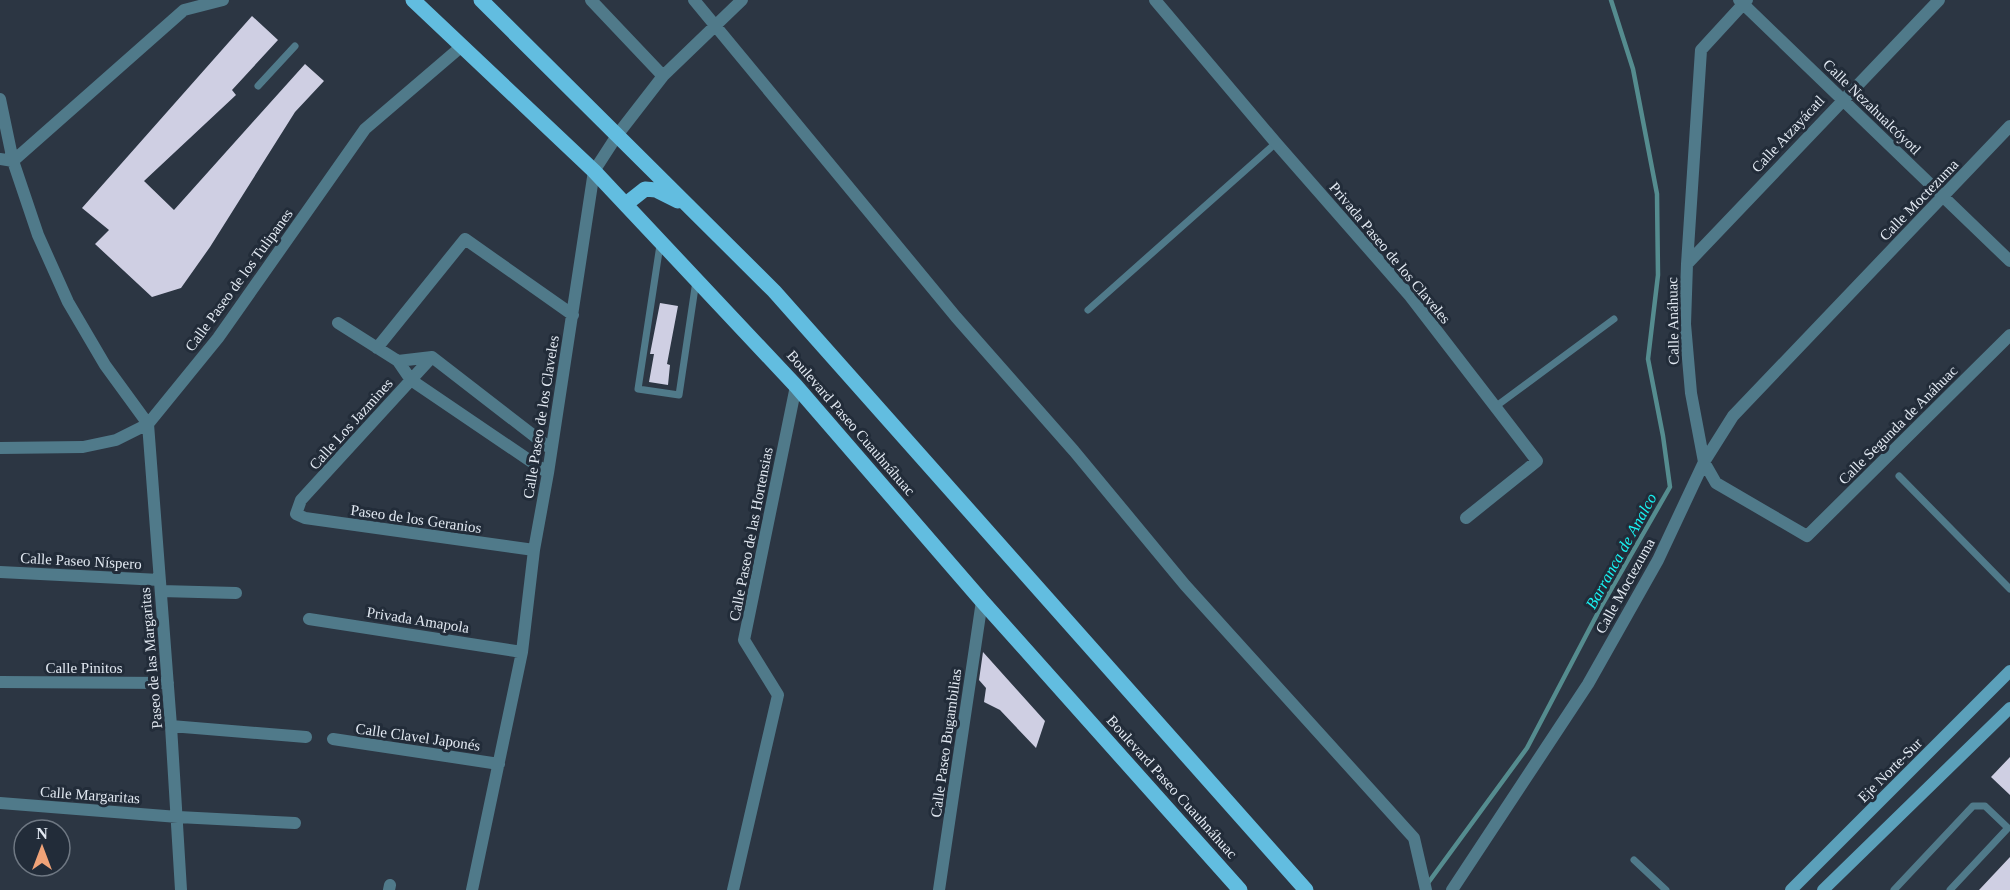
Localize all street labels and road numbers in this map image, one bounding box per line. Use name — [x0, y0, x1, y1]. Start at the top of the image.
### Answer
street label: Calle Nezahualcóyotl — [1820, 56, 1924, 158]
street label: Calle Atzayácatl — [1748, 92, 1828, 176]
street label: Calle Moctezuma — [1876, 156, 1962, 244]
street label: Privada Paseo de los Claveles — [1326, 179, 1454, 327]
street label: Calle Paseo de los Tulipanes — [182, 206, 296, 354]
street label: Calle Anáhuac — [1664, 277, 1682, 365]
street label: Calle Paseo de los Claveles — [520, 334, 562, 500]
street label: Boulevard Paseo Cuauhnáhuac — [784, 347, 918, 499]
street label: Calle Segunda de Anáhuac — [1835, 362, 1961, 488]
street label: Calle Los Jazmines — [306, 375, 396, 473]
street label: Calle Paseo de las Hortensias — [726, 446, 776, 622]
street label: Paseo de los Geranios — [349, 502, 483, 536]
street label: Calle Moctezuma — [1592, 535, 1658, 636]
street label: Calle Paseo Níspero — [20, 550, 142, 572]
street label: Paseo de las Margaritas — [137, 587, 165, 729]
street label: Privada Amapola — [366, 604, 471, 636]
street label: Calle Pinitos — [45, 660, 123, 676]
street label: Calle Paseo Bugambilias — [928, 667, 964, 818]
street label: Boulevard Paseo Cuauhnáhuac — [1104, 712, 1241, 862]
street label: Calle Clavel Japonés — [355, 720, 482, 754]
street label: Eje Norte-Sur — [1855, 735, 1925, 805]
street label: Calle Margaritas — [40, 784, 141, 806]

